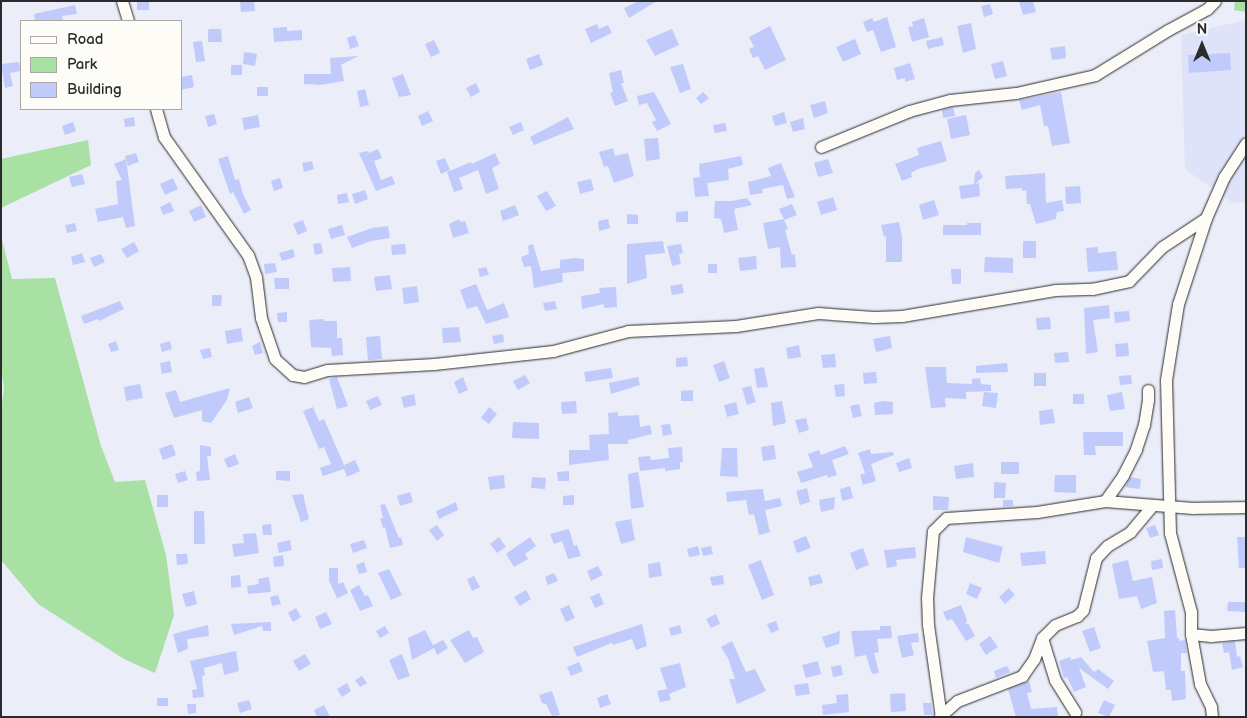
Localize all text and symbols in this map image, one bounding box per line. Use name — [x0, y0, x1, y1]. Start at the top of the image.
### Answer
legend — [20, 20, 182, 110]
north arrow — [1177, 20, 1227, 70]
text: N — [1197, 21, 1207, 38]
text: Road — [67, 30, 103, 49]
text: Park — [67, 55, 97, 74]
text: Building — [67, 80, 122, 99]

